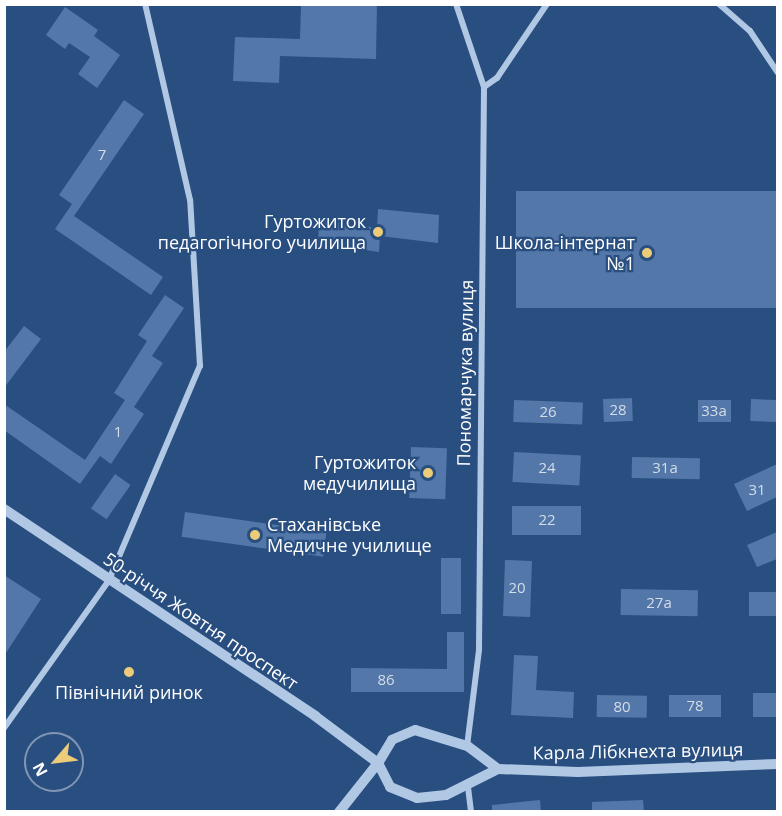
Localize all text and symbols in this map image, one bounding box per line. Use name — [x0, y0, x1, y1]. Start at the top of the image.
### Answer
house number: 7 — [98, 146, 106, 164]
place label: Гуртожиток педагогічного училища — [158, 211, 366, 254]
marker: Гуртожиток педагогічного училища — [371, 225, 385, 239]
place label: Школа-інтернат №1 — [495, 232, 635, 274]
marker: Школа-інтернат №1 — [640, 246, 654, 260]
street label: Пономарчука вулиця — [453, 280, 477, 466]
house number: 28 — [609, 401, 627, 419]
house number: 33а — [701, 402, 727, 420]
house number: 26 — [539, 403, 557, 421]
house number: 1 — [114, 423, 122, 441]
place label: Гуртожиток медучилища — [303, 452, 416, 494]
house number: 24 — [538, 459, 556, 477]
house number: 31а — [652, 459, 678, 477]
marker: Гуртожиток медучилища — [421, 466, 435, 480]
house number: 31 — [748, 481, 766, 499]
house number: 22 — [538, 511, 556, 529]
place label: Стаханівське Медичне училище — [267, 514, 432, 556]
marker: Стаханівське Медичне училище — [248, 528, 262, 542]
street label: 50-річчя Жовтня проспект — [100, 548, 302, 694]
house number: 20 — [508, 579, 526, 597]
house number: 27а — [646, 594, 672, 612]
marker: Північний ринок — [122, 665, 136, 679]
house number: 86 — [377, 671, 395, 689]
place label: Північний ринок — [55, 681, 203, 703]
house number: 78 — [686, 697, 704, 715]
house number: 80 — [613, 698, 631, 716]
north arrow — [24, 732, 84, 792]
street label: Карла Лібкнехта вулиця — [533, 738, 743, 764]
text: N — [27, 759, 53, 780]

